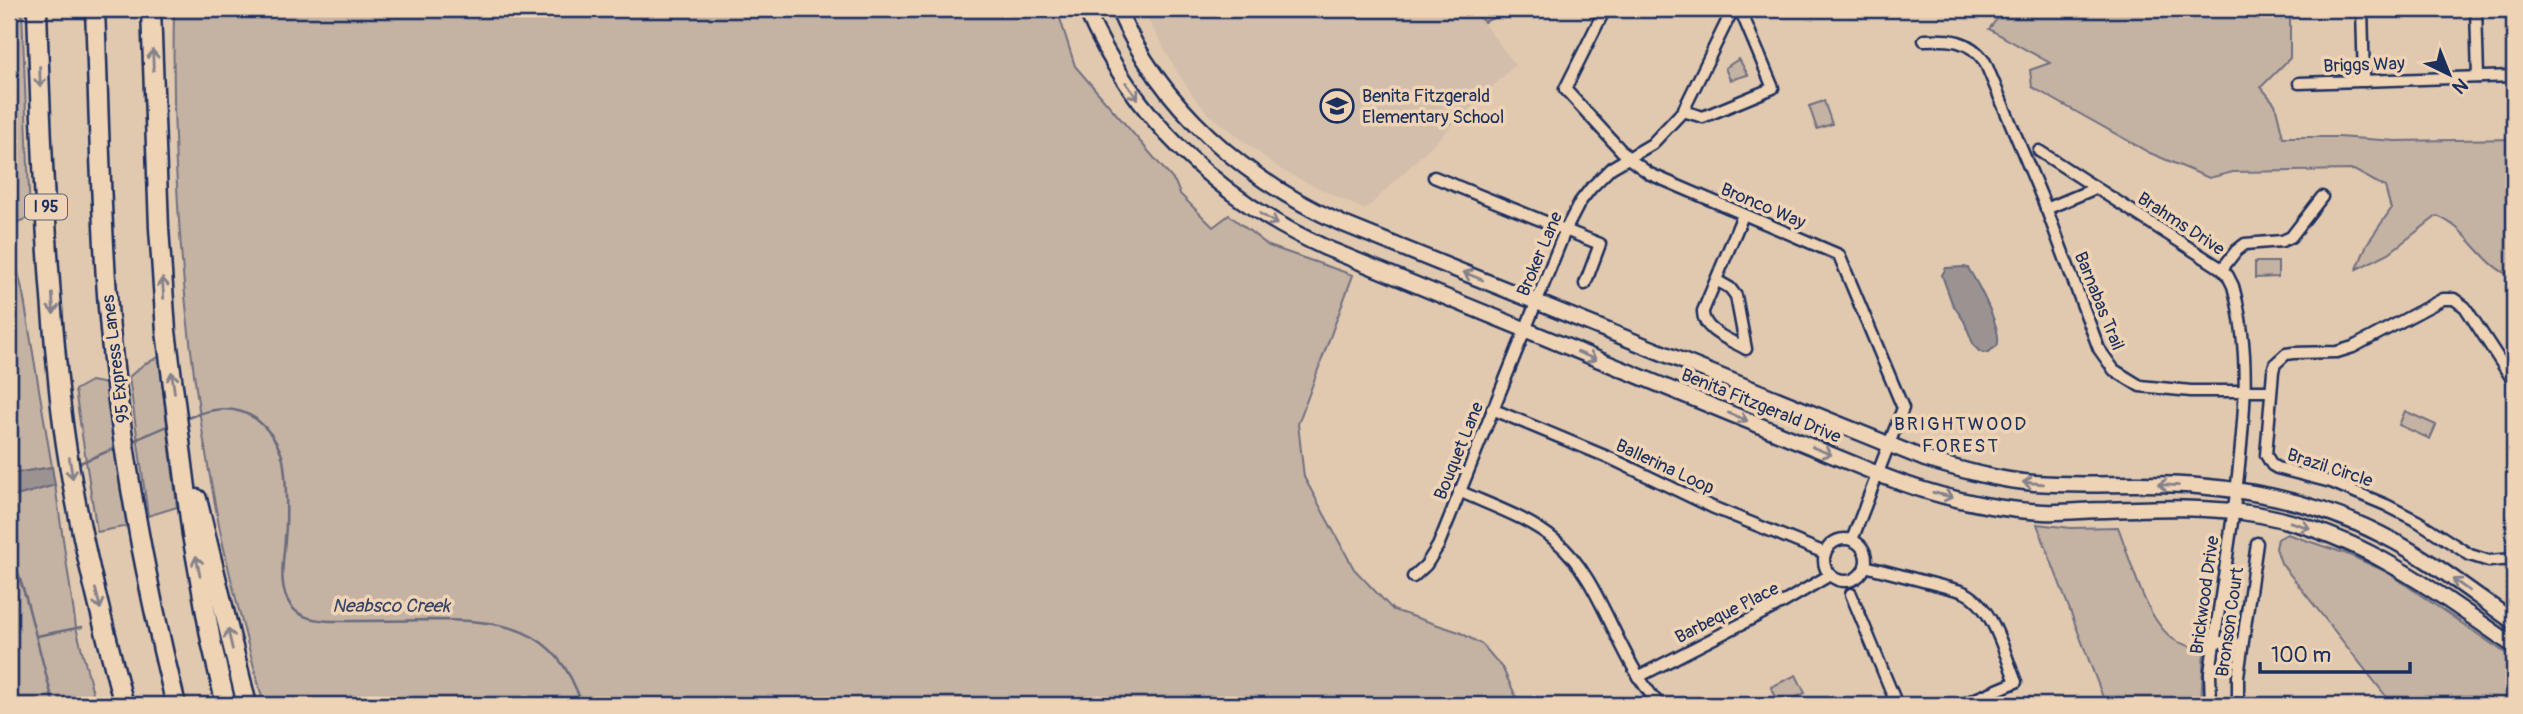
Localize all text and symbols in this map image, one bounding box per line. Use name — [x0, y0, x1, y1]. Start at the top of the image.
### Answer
north arrow — [2414, 38, 2484, 108]
one-way arrow — [146, 49, 159, 72]
street label: Briggs Way — [2323, 52, 2405, 78]
one-way arrow — [33, 65, 46, 88]
text: N — [2447, 73, 2473, 99]
one-way arrow — [1124, 81, 1139, 100]
place label: Benita Fitzgerald Elementary School — [1362, 85, 1504, 129]
school or university icon: Benita Fitzgerald Elementary School — [1318, 87, 1356, 125]
street label: Bronco Way — [1717, 178, 1809, 234]
street label: Brahms Drive — [2133, 187, 2229, 261]
road number: I 95 — [25, 195, 67, 220]
street label: Broker Lane — [1512, 208, 1568, 300]
one-way arrow — [1259, 213, 1279, 227]
street label: Barnabas Trail — [2069, 248, 2129, 354]
one-way arrow — [1463, 269, 1485, 282]
one-way arrow — [156, 277, 169, 299]
one-way arrow — [47, 292, 60, 315]
street label: 95 Express Lanes — [97, 294, 135, 424]
one-way arrow — [1576, 350, 1598, 363]
street label: Benita Fitzgerald Drive — [1678, 363, 1844, 449]
one-way arrow — [166, 371, 179, 394]
street label: Bouquet Lane — [1429, 399, 1489, 503]
one-way arrow — [1727, 411, 1748, 424]
district label: BRIGHTWOOD FOREST — [1894, 412, 2028, 458]
street label: Ballerina Loop — [1612, 434, 1718, 500]
street label: Brazil Circle — [2284, 443, 2376, 493]
one-way arrow — [1810, 445, 1832, 458]
one-way arrow — [65, 456, 78, 479]
one-way arrow — [2023, 476, 2045, 489]
one-way arrow — [2157, 478, 2180, 491]
one-way arrow — [1931, 489, 1954, 502]
one-way arrow — [2289, 519, 2311, 532]
street label: Brickwood Drive — [2185, 534, 2225, 656]
one-way arrow — [190, 555, 204, 578]
street label: Bronson Court — [2211, 565, 2249, 678]
street label: Barbeque Place — [1671, 577, 1783, 649]
one-way arrow — [2452, 578, 2471, 592]
one-way arrow — [92, 587, 105, 610]
water label: Neabsco Creek — [332, 594, 452, 618]
one-way arrow — [223, 628, 236, 651]
scale bar — [2260, 630, 2411, 674]
text: 100 m — [2271, 642, 2331, 669]

